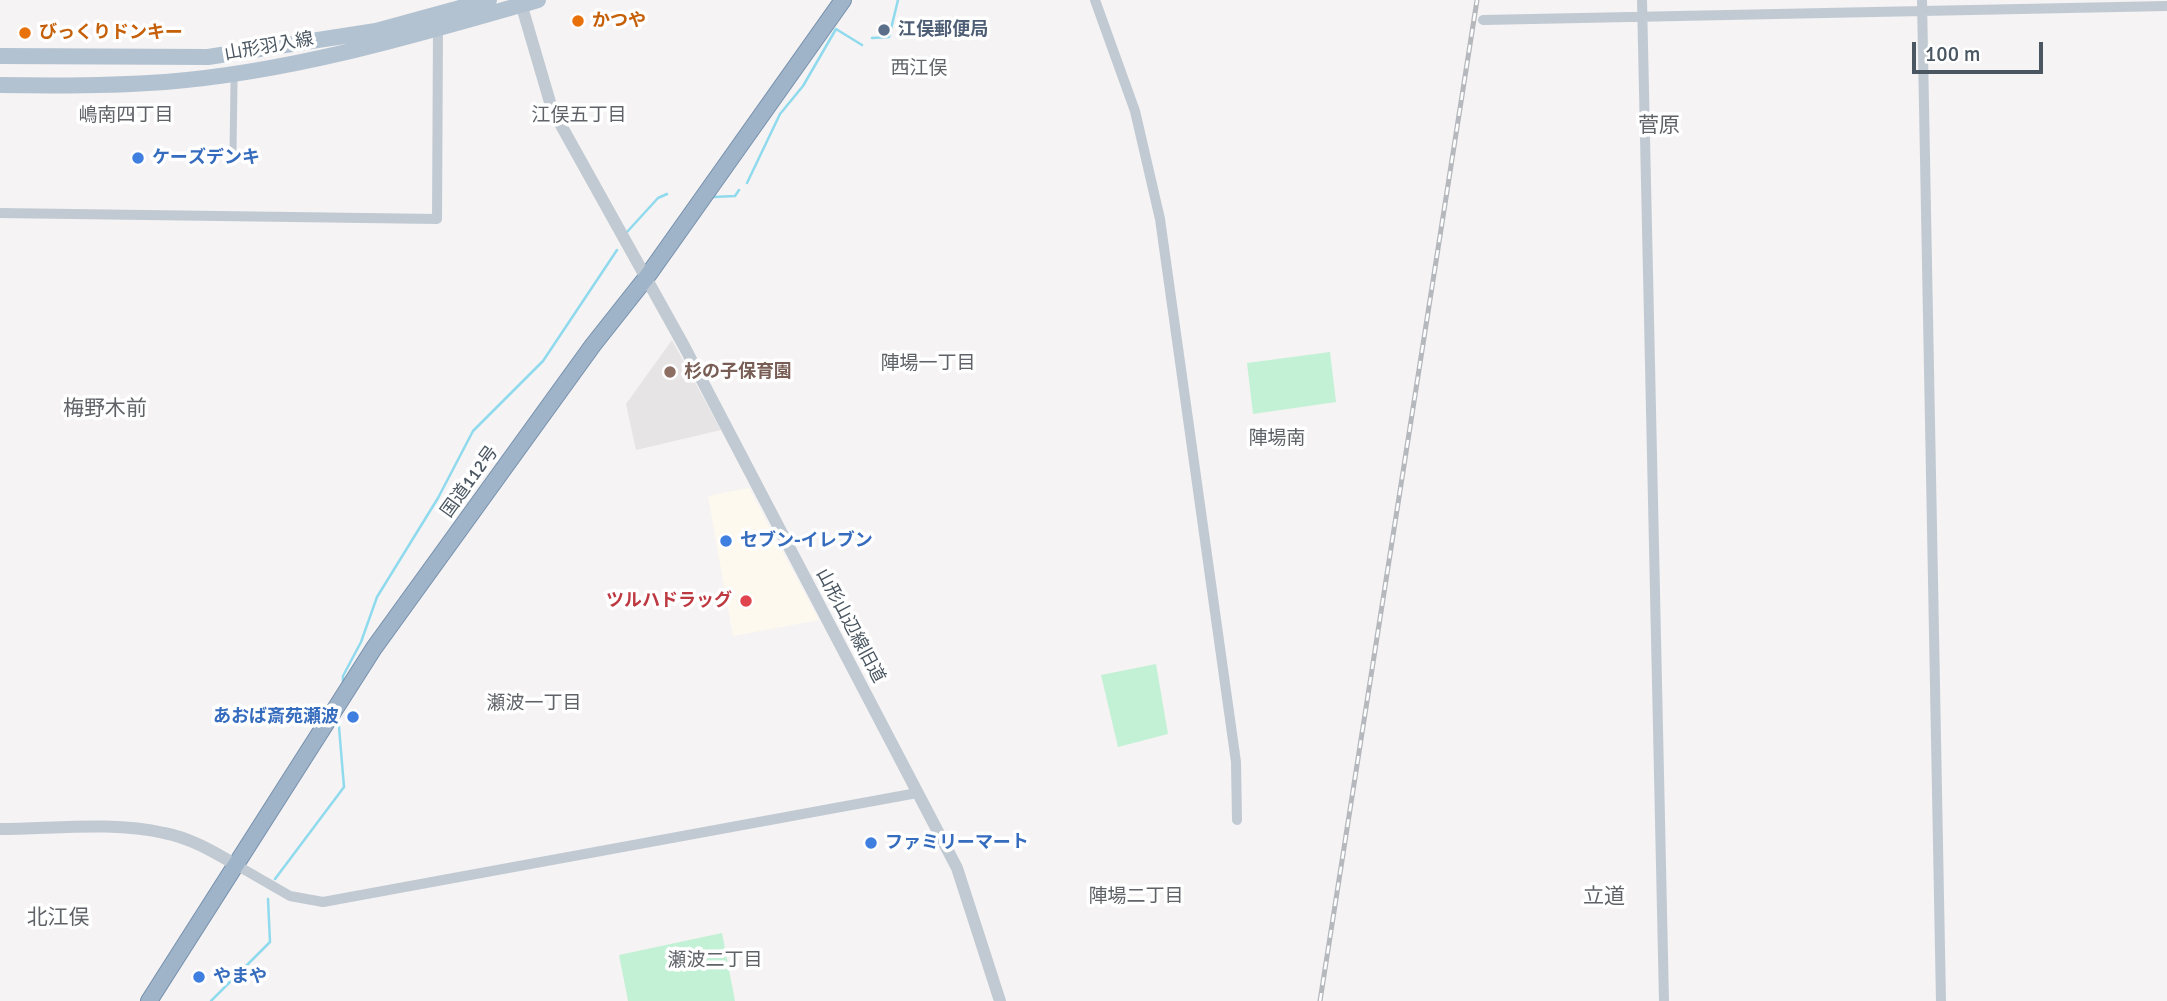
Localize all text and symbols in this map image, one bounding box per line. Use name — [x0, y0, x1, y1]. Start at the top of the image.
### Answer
place label: かつや — [592, 10, 646, 32]
marker: かつや — [570, 13, 586, 29]
place label: 江俣郵便局 — [898, 19, 988, 41]
place label: びっくりドンキー — [39, 22, 183, 44]
marker: 江俣郵便局 — [876, 22, 892, 38]
marker: びっくりドンキー — [17, 25, 33, 41]
scale bar — [1915, 28, 2046, 72]
street label: 山形羽入線 — [223, 29, 315, 65]
text: 100 m — [1925, 41, 1980, 67]
district label: 西江俣 — [891, 58, 947, 80]
district label: 嶋南四丁目 — [79, 105, 173, 127]
district label: 江俣五丁目 — [532, 105, 626, 127]
district label: 菅原 — [1638, 113, 1680, 139]
place label: ケーズデンキ — [152, 147, 260, 169]
marker: ケーズデンキ — [130, 150, 146, 166]
district label: 陣場一丁目 — [881, 353, 975, 375]
place label: 杉の子保育園 — [684, 361, 792, 383]
marker: 杉の子保育園 — [662, 364, 678, 380]
district label: 梅野木前 — [63, 396, 147, 422]
district label: 陣場南 — [1249, 428, 1305, 450]
street label: 国道112号 — [437, 442, 503, 522]
place label: セブン-イレブン — [740, 530, 873, 552]
marker: セブン-イレブン — [718, 533, 734, 549]
street label: 山形山辺線旧道 — [811, 565, 889, 687]
place label: ツルハドラッグ — [606, 590, 732, 612]
marker: ツルハドラッグ — [738, 593, 754, 609]
district label: 瀬波一丁目 — [487, 693, 581, 715]
place label: あおば斎苑瀬波 — [213, 706, 339, 728]
marker: あおば斎苑瀬波 — [345, 709, 361, 725]
place label: ファミリーマート — [885, 832, 1029, 854]
marker: ファミリーマート — [863, 835, 879, 851]
district label: 立道 — [1583, 884, 1625, 910]
district label: 陣場二丁目 — [1089, 886, 1183, 908]
district label: 北江俣 — [27, 905, 89, 931]
district label: 瀬波二丁目 — [668, 950, 762, 972]
place label: やまや — [213, 966, 267, 988]
marker: やまや — [191, 969, 207, 985]

